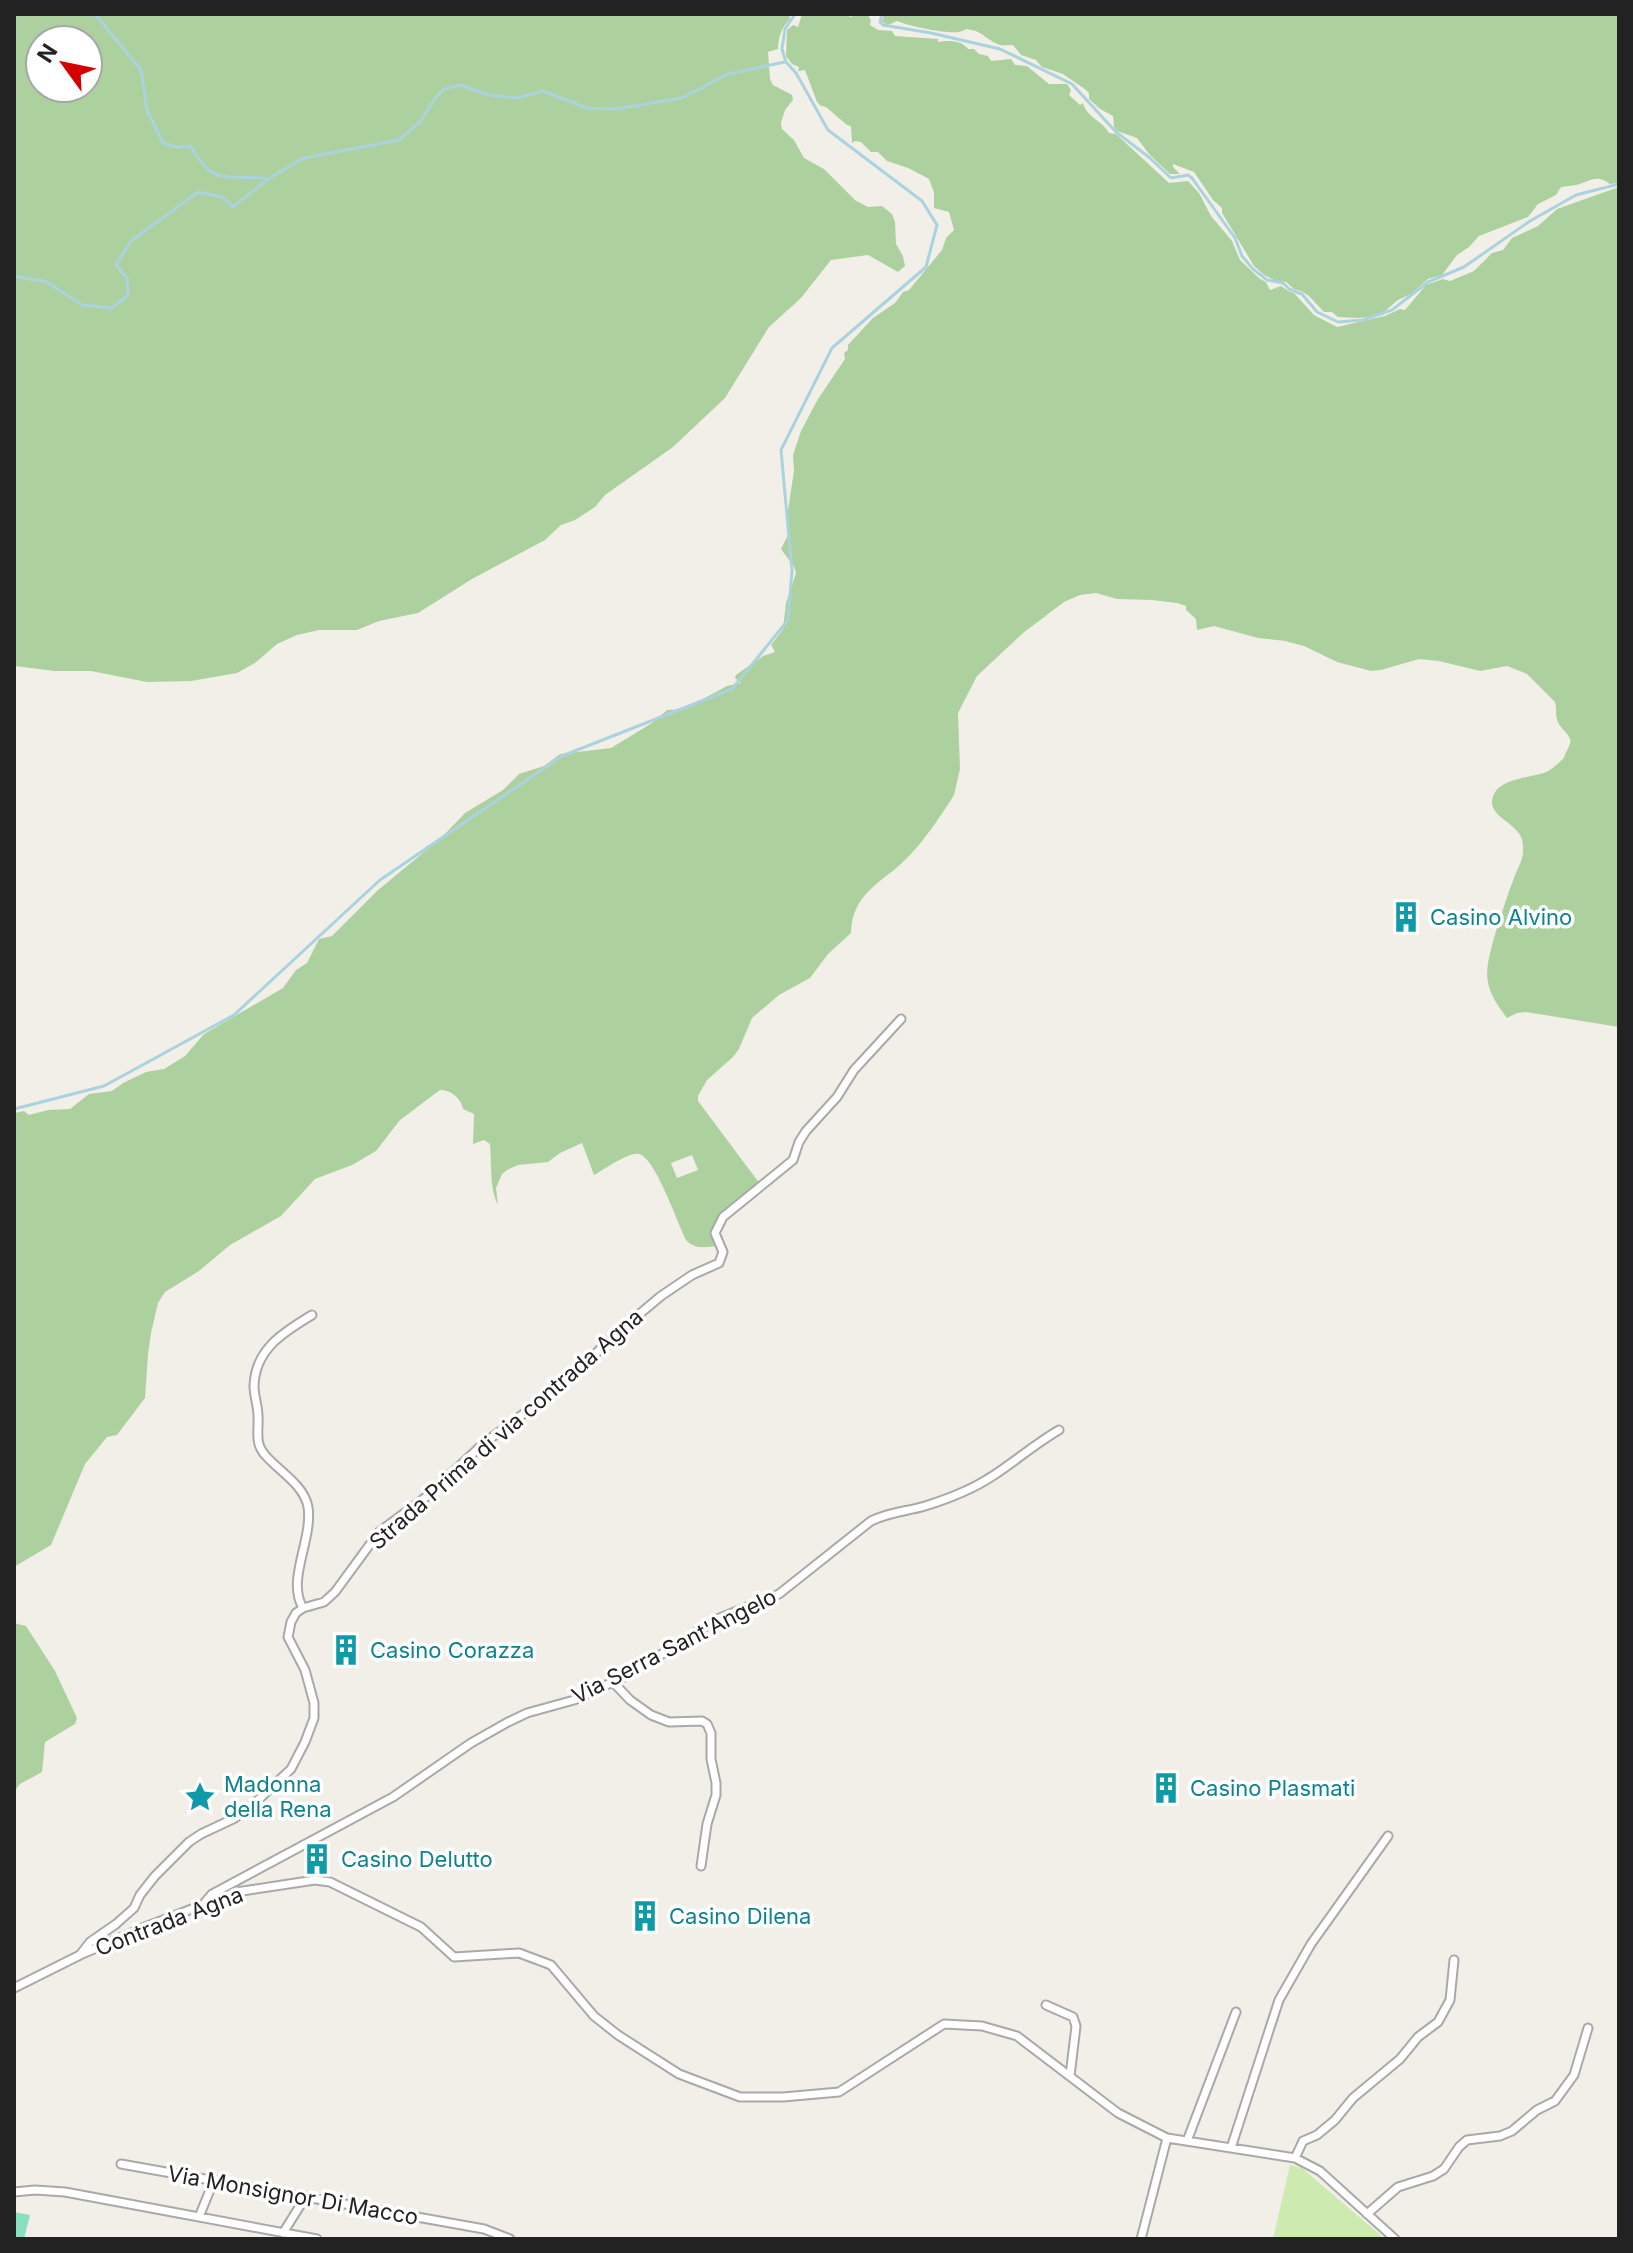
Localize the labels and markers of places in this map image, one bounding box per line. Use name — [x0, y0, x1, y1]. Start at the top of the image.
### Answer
building icon: Casino Alvino — [1389, 900, 1423, 934]
place label: Casino Alvino — [1430, 904, 1572, 930]
building icon: Casino Corazza — [329, 1633, 363, 1667]
place label: Casino Corazza — [370, 1637, 534, 1663]
place label: Madonna della Rena — [224, 1771, 332, 1822]
building icon: Casino Plasmati — [1149, 1771, 1183, 1805]
place label: Casino Plasmati — [1190, 1775, 1355, 1801]
place icon: Madonna della Rena — [183, 1780, 217, 1814]
building icon: Casino Delutto — [300, 1842, 334, 1876]
place label: Casino Delutto — [341, 1846, 493, 1872]
building icon: Casino Dilena — [628, 1899, 662, 1933]
place label: Casino Dilena — [669, 1903, 811, 1929]

